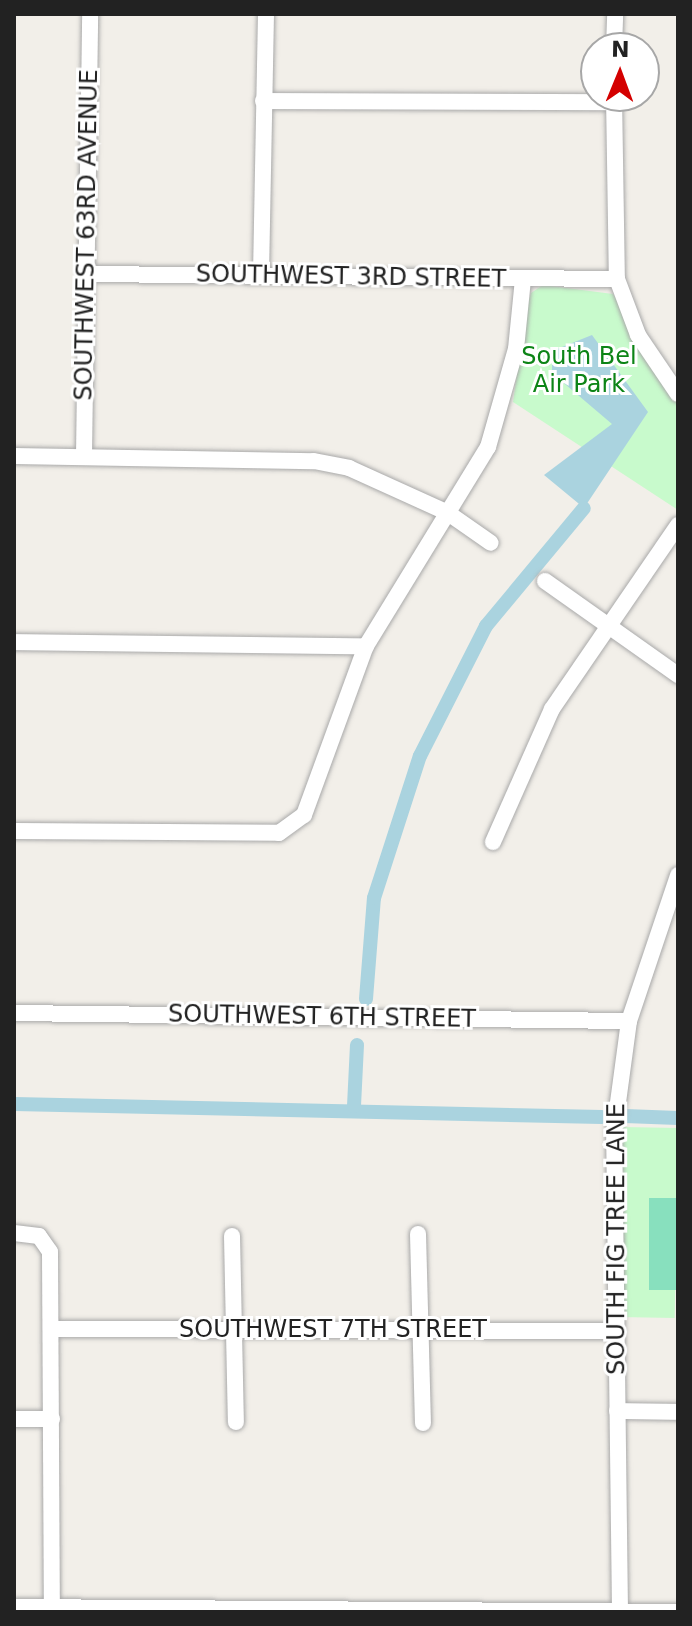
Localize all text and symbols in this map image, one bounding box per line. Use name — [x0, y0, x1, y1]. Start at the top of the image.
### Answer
north arrow — [580, 32, 660, 112]
text: N — [611, 37, 630, 62]
street label: SOUTHWEST 63RD AVENUE — [70, 69, 104, 401]
street label: SOUTHWEST 3RD STREET — [196, 260, 506, 294]
park label: South Bel Air Park — [521, 343, 637, 399]
street label: SOUTHWEST 6TH STREET — [168, 1000, 476, 1034]
street label: SOUTH FIG TREE LANE — [603, 1103, 631, 1375]
street label: SOUTHWEST 7TH STREET — [179, 1316, 487, 1344]

